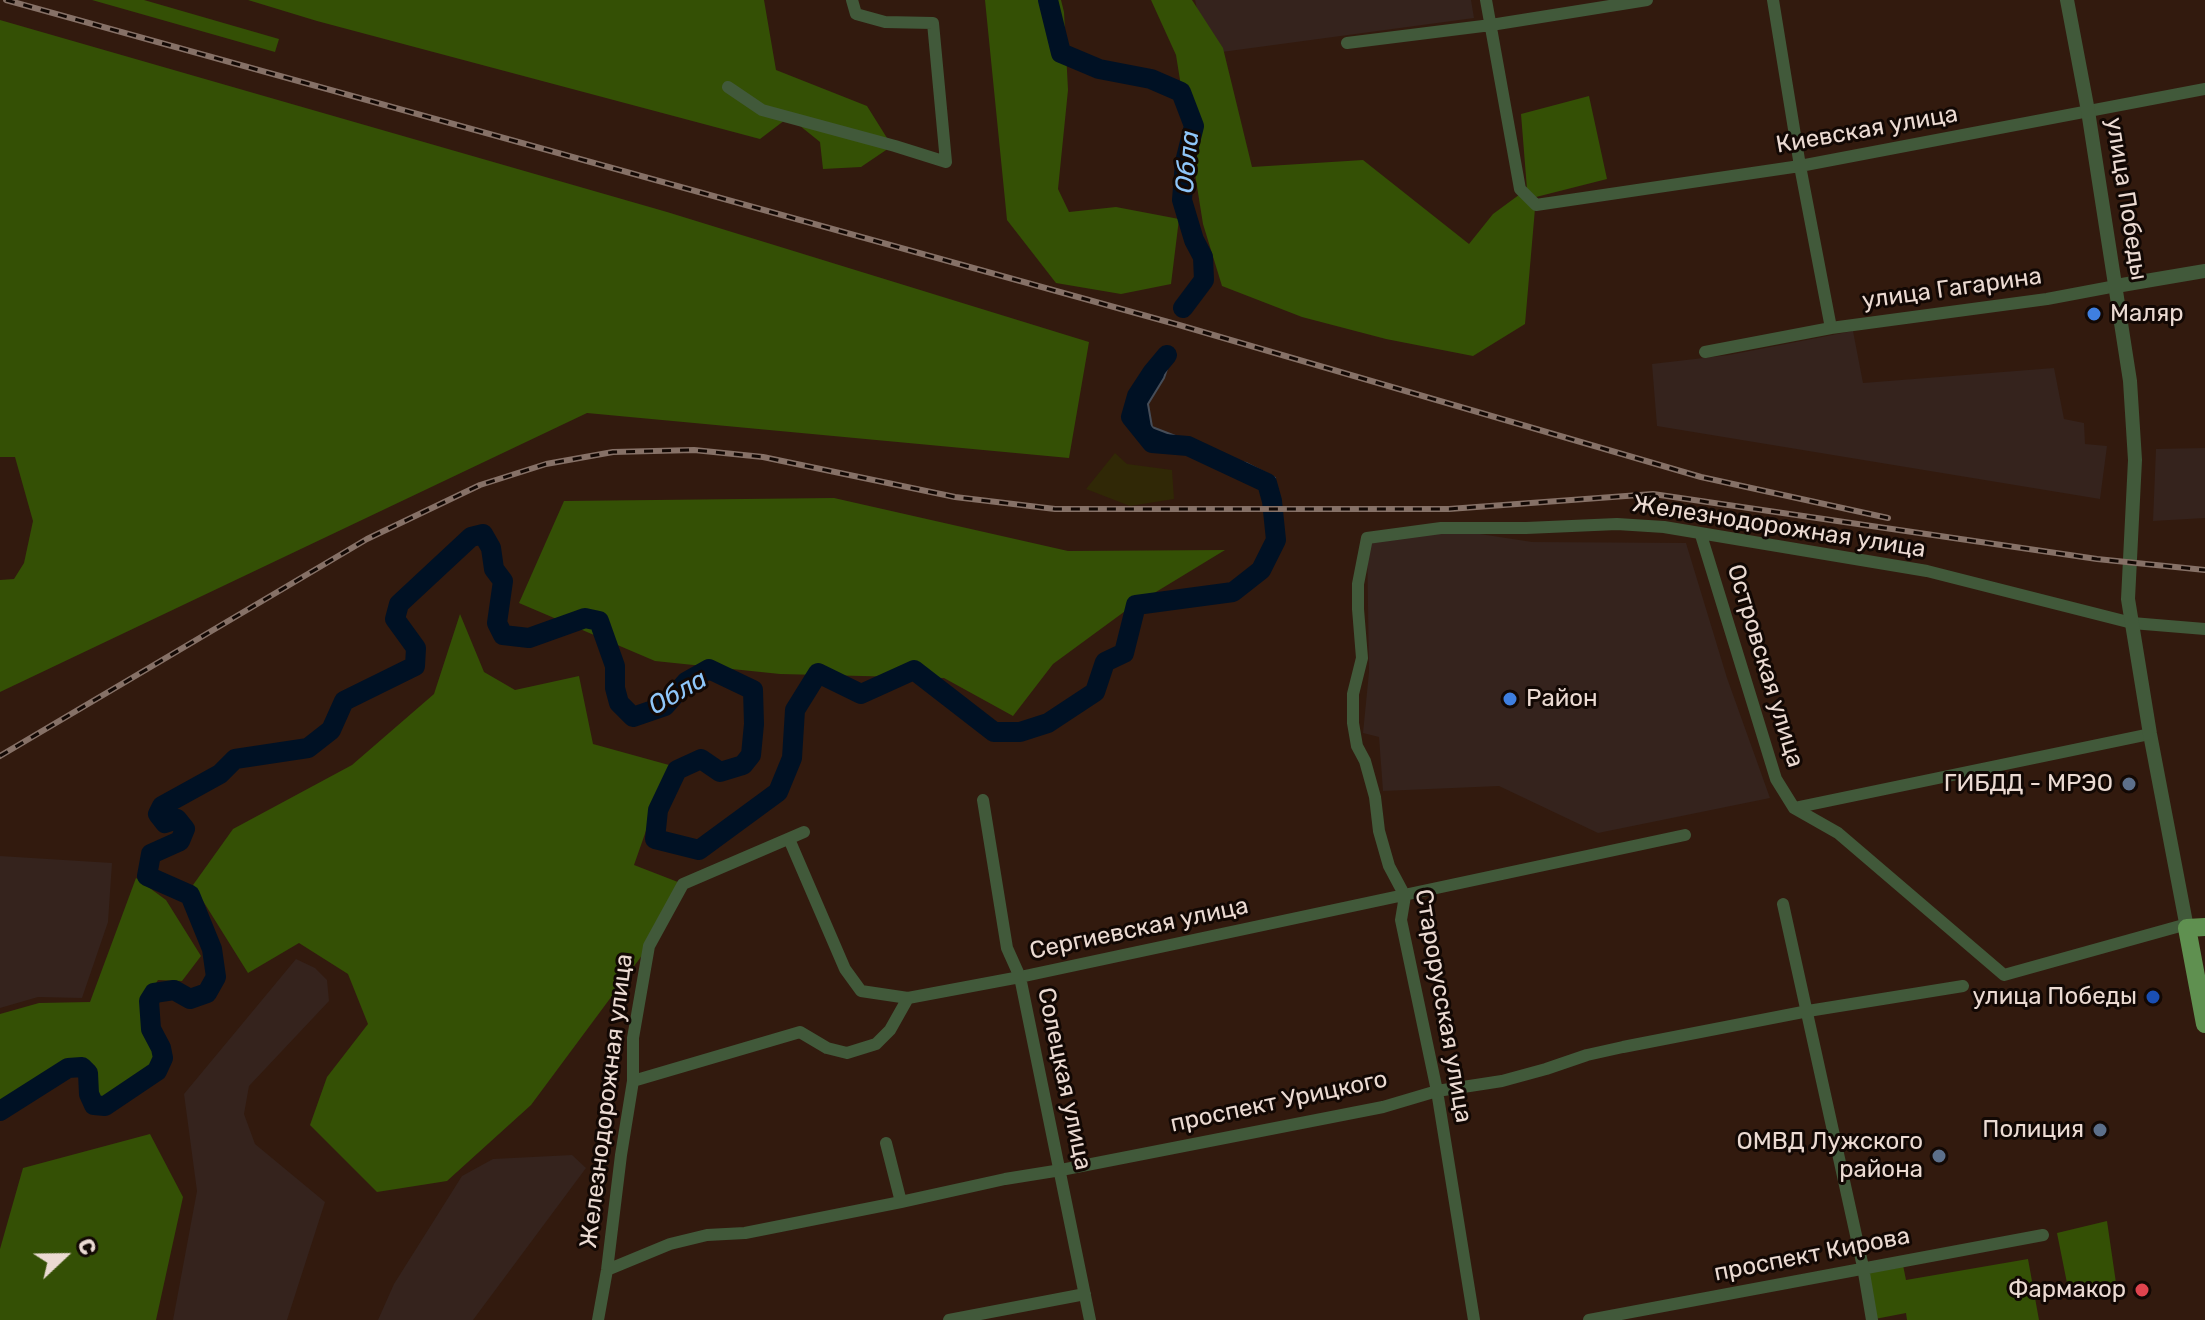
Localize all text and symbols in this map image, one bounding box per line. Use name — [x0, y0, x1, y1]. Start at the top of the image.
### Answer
street label: Киевская улица — [1774, 100, 1960, 160]
street label: улица Победы — [2099, 115, 2153, 283]
water label: Обла — [1170, 129, 1206, 195]
street label: улица Гагарина — [1860, 262, 2044, 316]
place label: Маляр — [2110, 300, 2184, 328]
marker: Маляр — [2085, 305, 2103, 323]
street label: Железнодорожная улица — [1630, 490, 1928, 564]
street label: Островская улица — [1720, 561, 1810, 771]
water label: Обла — [643, 664, 713, 722]
place label: Район — [1526, 685, 1598, 713]
marker: Район — [1501, 690, 1519, 708]
place label: ГИБДД - МРЭО — [1944, 770, 2113, 798]
marker: ГИБДД - МРЭО — [2120, 775, 2138, 793]
street label: Старорусская улица — [1408, 887, 1478, 1125]
street label: Сергиевская улица — [1027, 892, 1251, 966]
street label: Железнодорожная улица — [575, 952, 639, 1250]
place label: улица Победы — [1972, 983, 2137, 1011]
street label: Солецкая улица — [1031, 985, 1097, 1173]
marker: улица Победы — [2144, 988, 2162, 1006]
street label: проспект Урицкого — [1168, 1065, 1390, 1139]
place label: Полиция — [1982, 1116, 2084, 1144]
marker: Полиция — [2091, 1121, 2109, 1139]
place label: ОМВД Лужского района — [1736, 1128, 1923, 1184]
marker: ОМВД Лужского района — [1930, 1147, 1948, 1165]
north arrow — [24, 1216, 104, 1296]
street label: проспект Кирова — [1712, 1222, 1912, 1288]
text: С — [71, 1235, 102, 1259]
place label: Фармакор — [2008, 1276, 2126, 1304]
marker: Фармакор — [2133, 1281, 2151, 1299]

